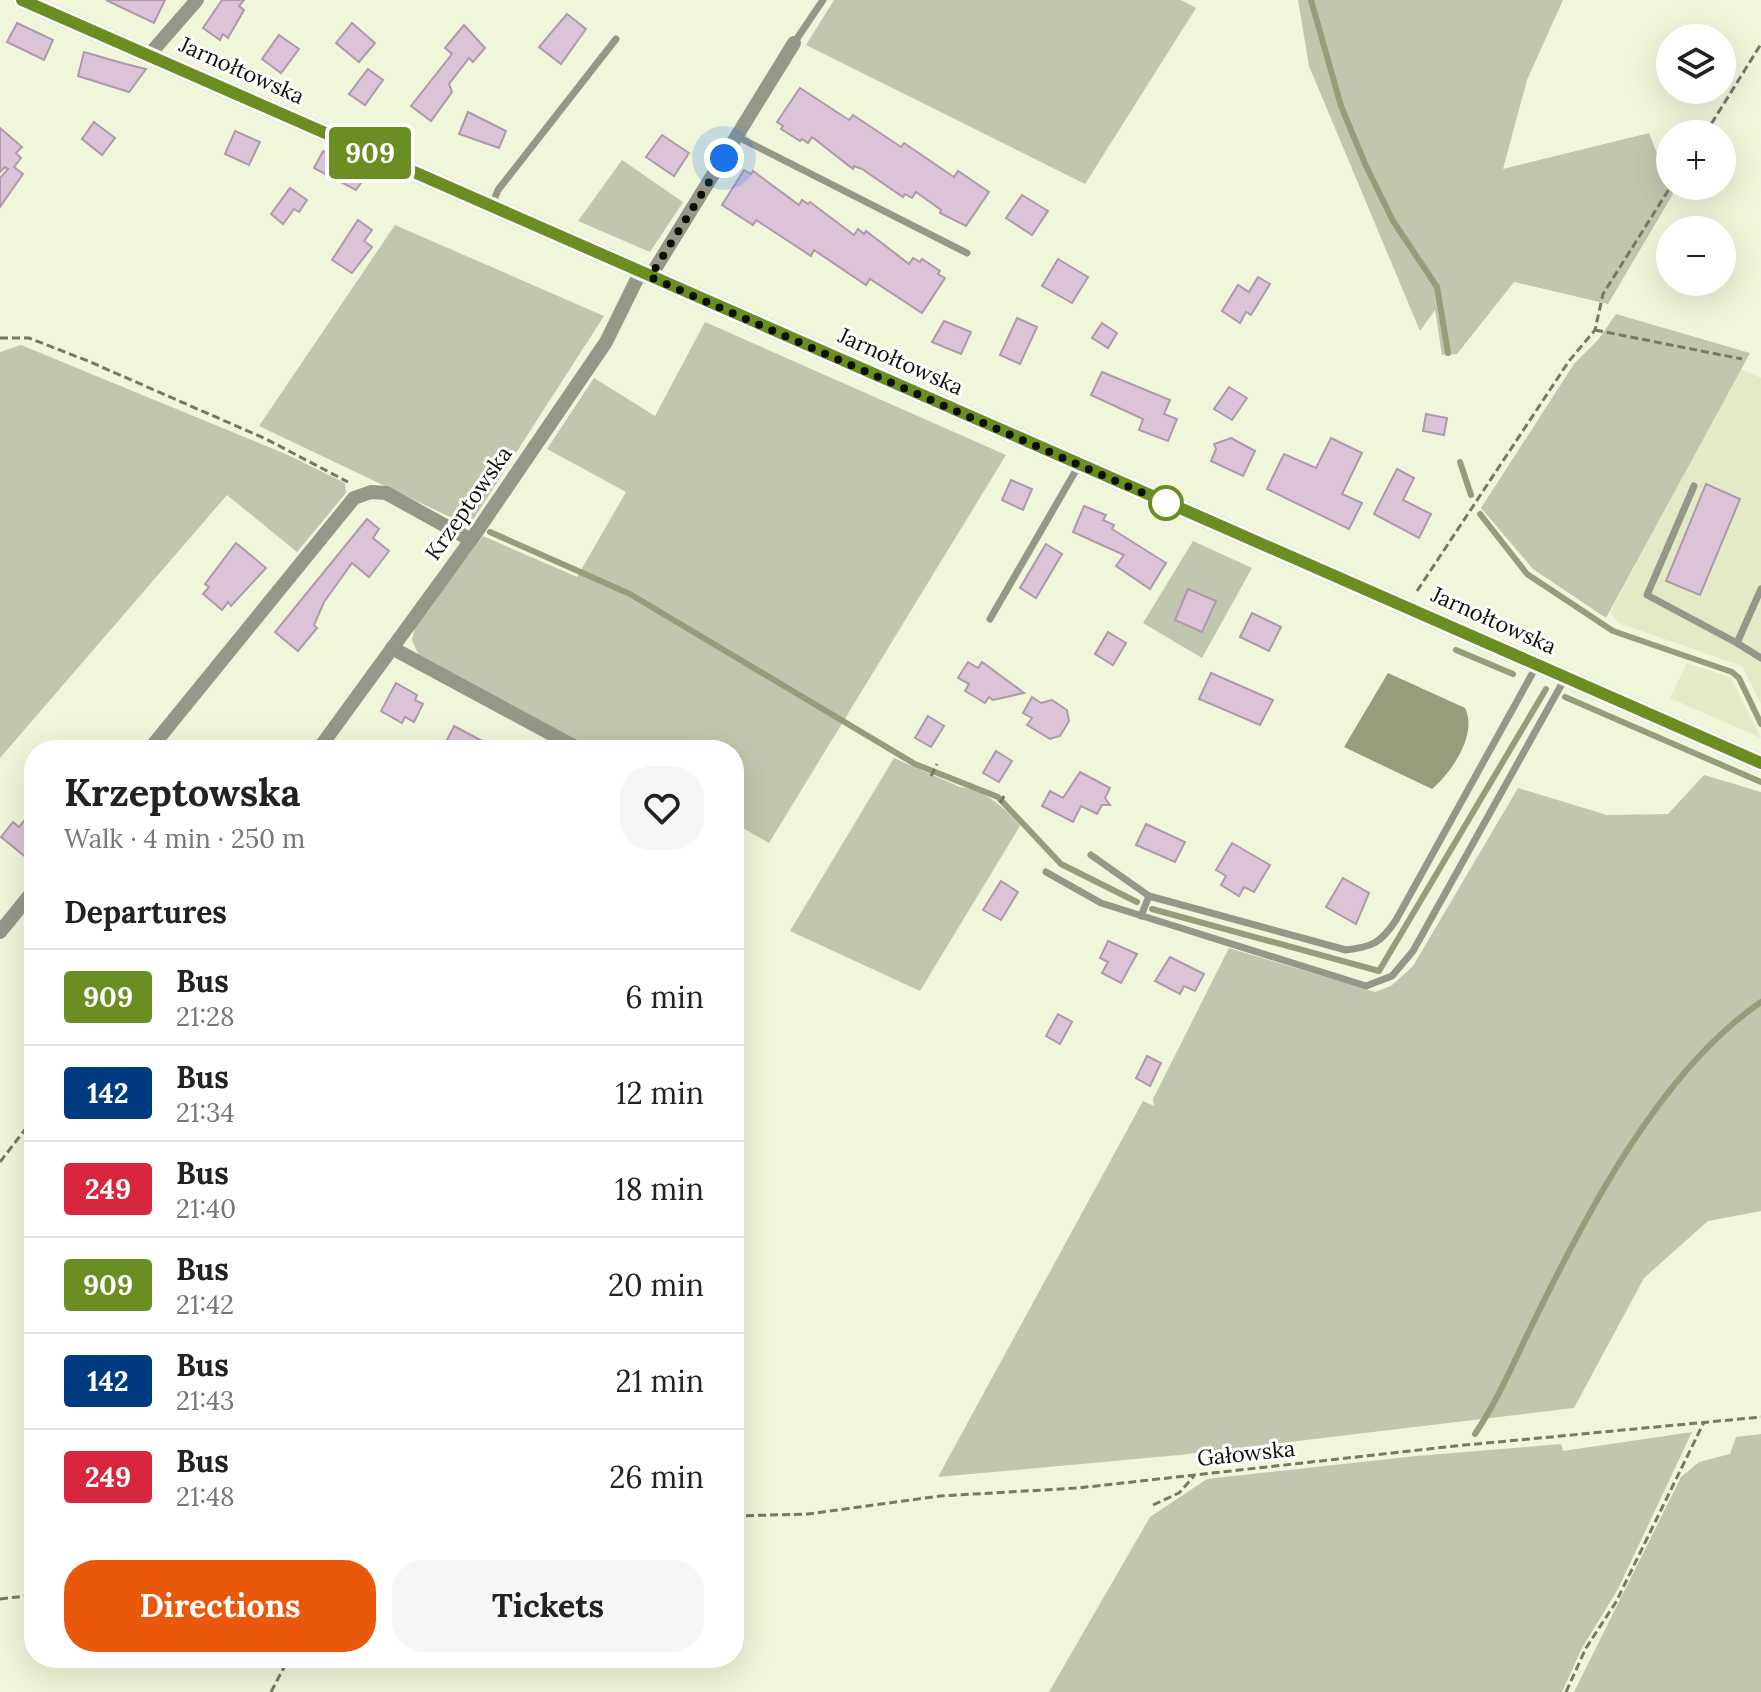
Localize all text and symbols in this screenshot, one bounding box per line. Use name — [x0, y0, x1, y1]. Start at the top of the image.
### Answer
map controls — [1656, 24, 1736, 296]
button: layers — [1656, 24, 1736, 104]
street label: Jarnołtowska — [174, 30, 309, 110]
button: + — [1656, 120, 1736, 200]
line badge: 909 — [324, 127, 416, 179]
text: 909 — [345, 135, 395, 171]
your location — [704, 138, 744, 178]
button: − — [1656, 216, 1736, 296]
street label: Jarnołtowska — [833, 321, 968, 401]
street label: Krzeptowska — [418, 441, 518, 565]
unlabelled marker — [1149, 486, 1183, 520]
street label: Jarnołtowska — [1426, 580, 1561, 660]
button: heart — [620, 766, 704, 850]
text: Krzeptowska — [64, 768, 300, 816]
text: Walk · 4 min · 250 m — [64, 822, 305, 855]
text: Departures — [64, 893, 227, 931]
text: Bus — [176, 962, 229, 1000]
text: 6 min — [625, 978, 704, 1016]
text: 909 — [83, 979, 133, 1015]
text: 21:28 — [176, 1000, 235, 1033]
text: Bus — [176, 1058, 229, 1096]
text: 12 min — [616, 1074, 704, 1112]
text: 142 — [87, 1075, 129, 1111]
text: 21:34 — [176, 1096, 235, 1129]
text: Bus — [176, 1154, 229, 1192]
text: 18 min — [615, 1170, 704, 1208]
text: 249 — [85, 1171, 131, 1207]
text: 21:40 — [176, 1192, 236, 1225]
text: Bus — [176, 1250, 229, 1288]
text: 20 min — [608, 1266, 704, 1304]
text: 909 — [83, 1267, 133, 1303]
text: 21:42 — [176, 1288, 234, 1321]
text: Bus — [176, 1346, 229, 1384]
text: 21 min — [616, 1362, 704, 1400]
text: 142 — [87, 1363, 129, 1399]
text: 21:43 — [176, 1384, 235, 1417]
street label: Gałowska — [1196, 1434, 1296, 1472]
text: Bus — [176, 1442, 229, 1480]
text: 26 min — [609, 1458, 704, 1496]
text: 249 — [85, 1459, 131, 1495]
text: 21:48 — [176, 1480, 235, 1513]
button: Directions — [64, 1560, 376, 1652]
button: Tickets — [392, 1560, 704, 1652]

